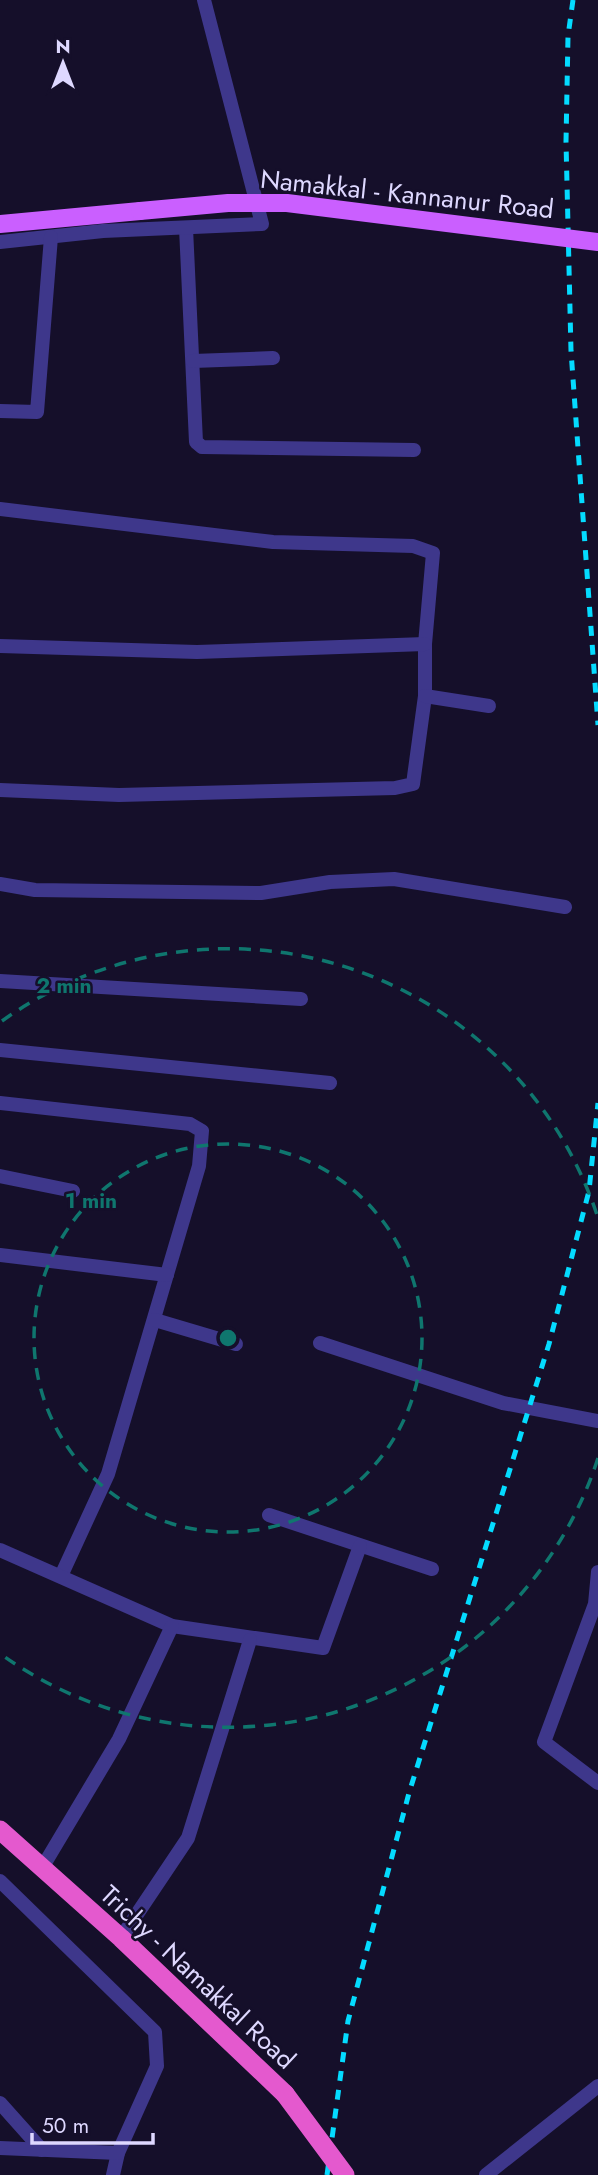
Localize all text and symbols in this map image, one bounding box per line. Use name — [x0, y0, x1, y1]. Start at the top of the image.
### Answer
north arrow — [28, 28, 98, 98]
text: N — [55, 33, 71, 60]
street label: Namakkal - Kannanur Road — [258, 160, 556, 228]
text: 2 min — [36, 971, 92, 1001]
text: 1 min — [65, 1186, 117, 1216]
centre of rings — [216, 1326, 240, 1350]
street label: Trichy - Namakkal Road — [92, 1876, 304, 2078]
scale bar — [32, 2102, 152, 2146]
text: 50 m — [42, 2111, 89, 2141]

